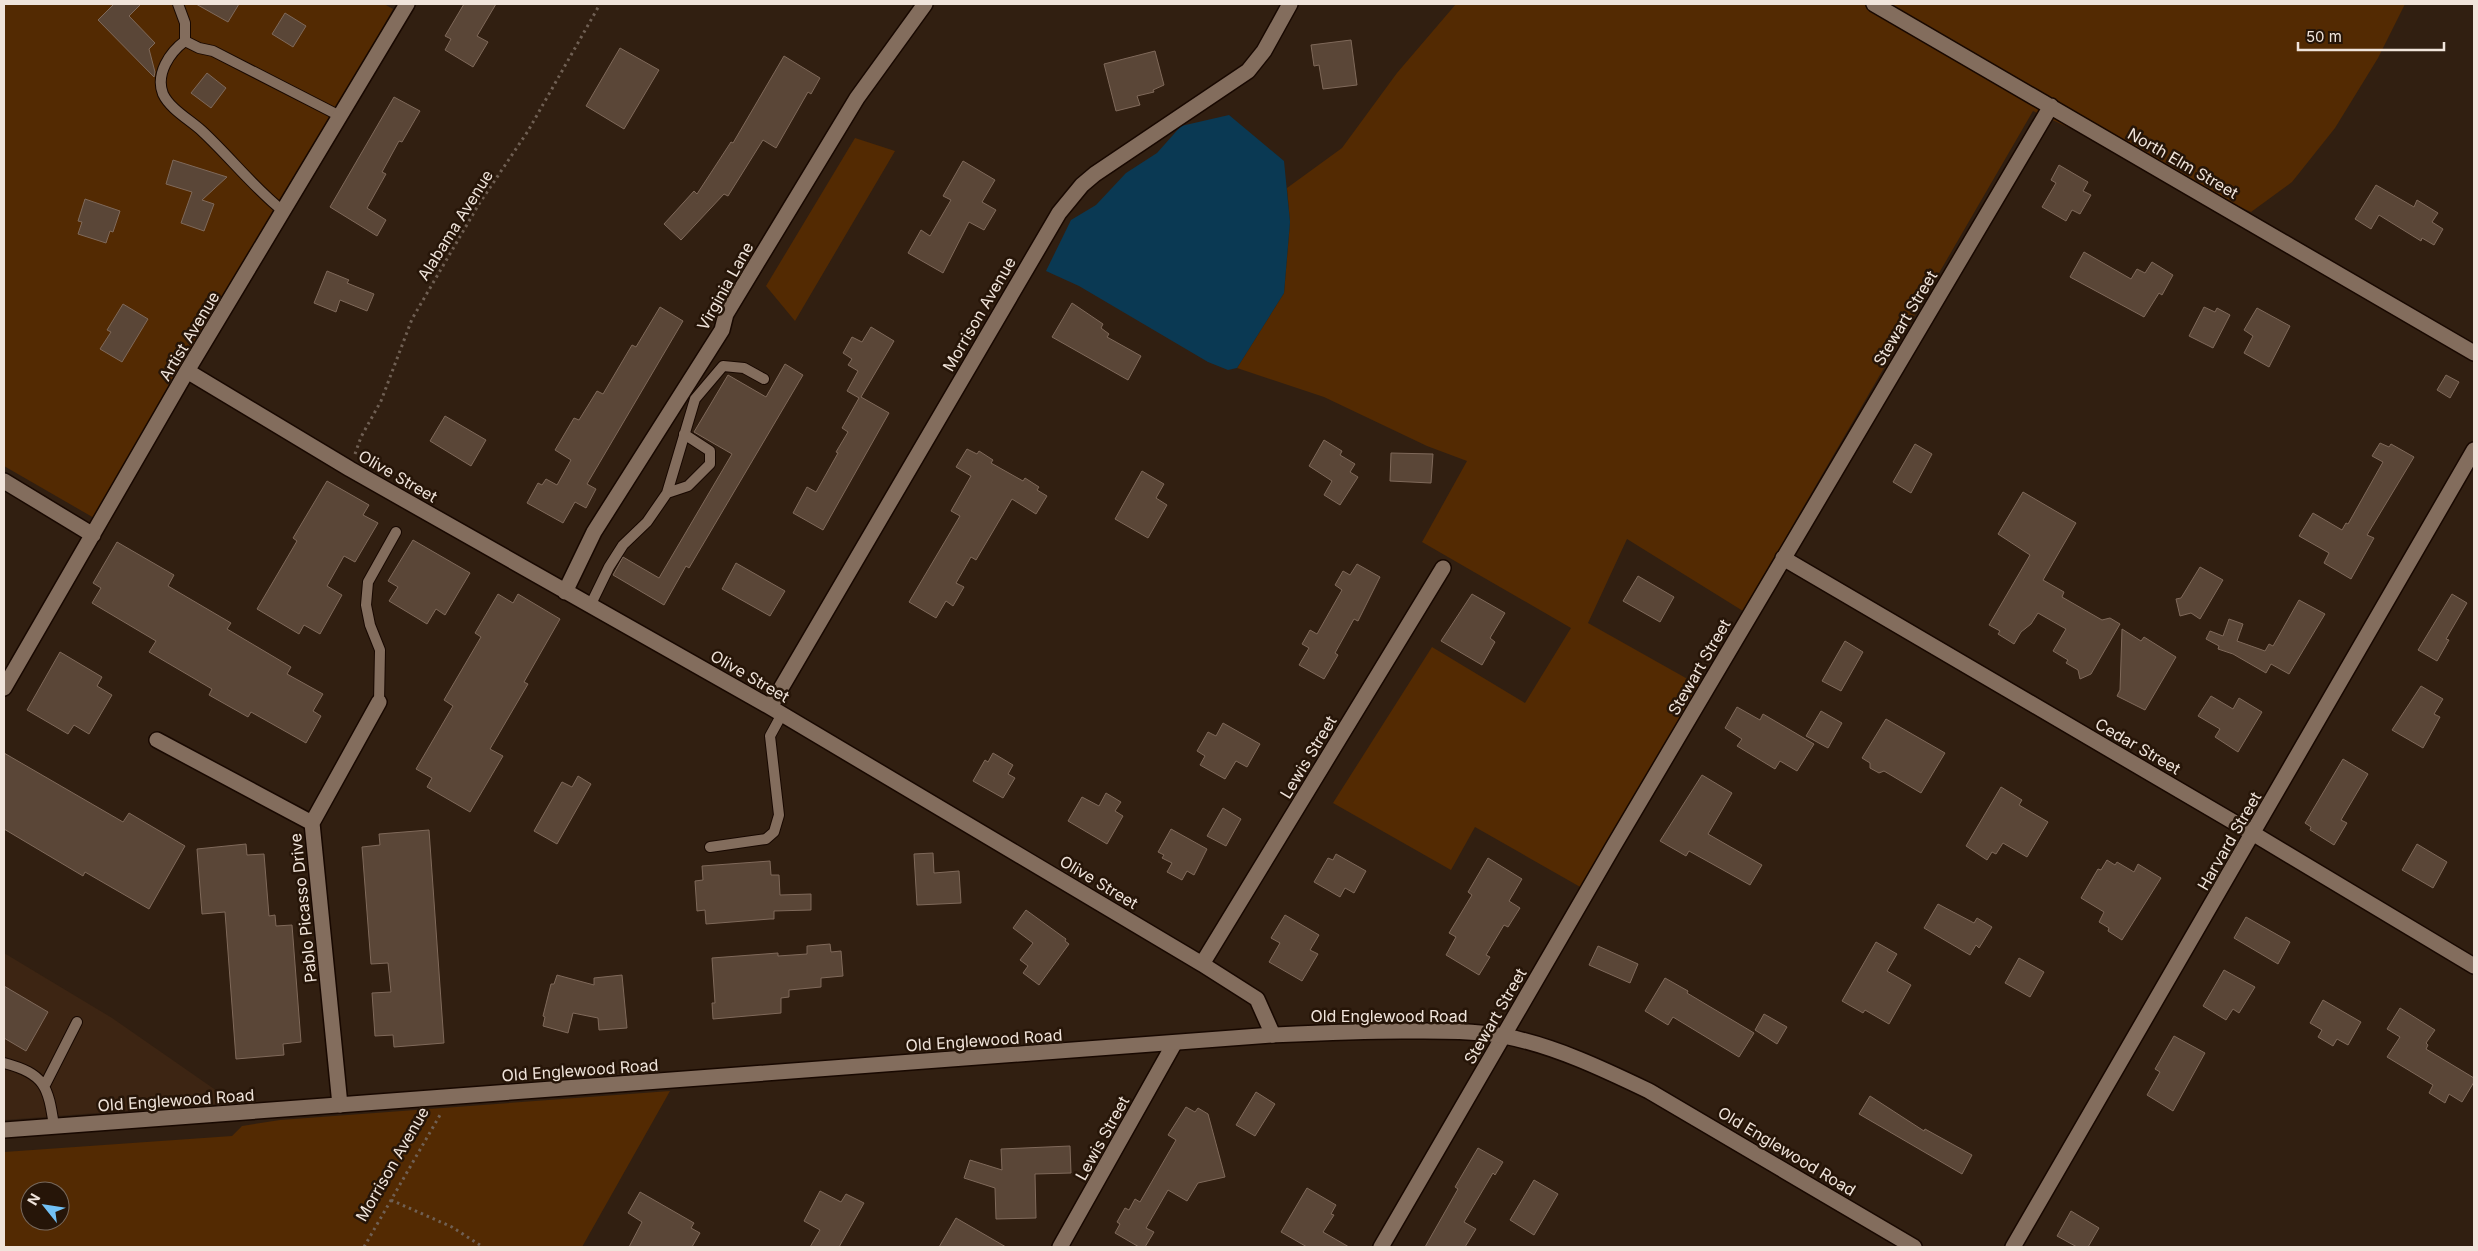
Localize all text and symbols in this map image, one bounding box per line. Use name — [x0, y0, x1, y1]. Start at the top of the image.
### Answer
scale bar — [2298, 20, 2444, 52]
text: 50 m — [2306, 27, 2342, 46]
street label: North Elm Street — [2124, 123, 2242, 203]
street label: Alabama Avenue — [413, 166, 497, 284]
street label: Virginia Lane — [693, 238, 757, 334]
street label: Morrison Avenue — [938, 253, 1020, 375]
street label: Stewart Street — [1869, 267, 1941, 369]
street label: Artist Avenue — [154, 288, 224, 384]
street label: Olive Street — [355, 445, 441, 507]
street label: Stewart Street — [1663, 615, 1735, 719]
street label: Olive Street — [707, 645, 793, 707]
street label: Lewis Street — [1275, 712, 1341, 802]
street label: Cedar Street — [2092, 713, 2184, 779]
street label: Harvard Street — [2193, 788, 2265, 894]
street label: Pablo Picasso Drive — [285, 832, 321, 984]
street label: Olive Street — [1056, 851, 1142, 913]
street label: Stewart Street — [1459, 964, 1531, 1068]
street label: Old Englewood Road — [1310, 1006, 1468, 1026]
street label: Old Englewood Road — [905, 1025, 1063, 1055]
street label: Old Englewood Road — [501, 1055, 659, 1085]
street label: Old Englewood Road — [97, 1085, 255, 1115]
street label: Lewis Street — [1071, 1092, 1133, 1184]
street label: Old Englewood Road — [1715, 1102, 1859, 1200]
street label: Morrison Avenue — [351, 1103, 433, 1225]
north arrow — [20, 1181, 70, 1231]
text: N — [23, 1190, 43, 1208]

